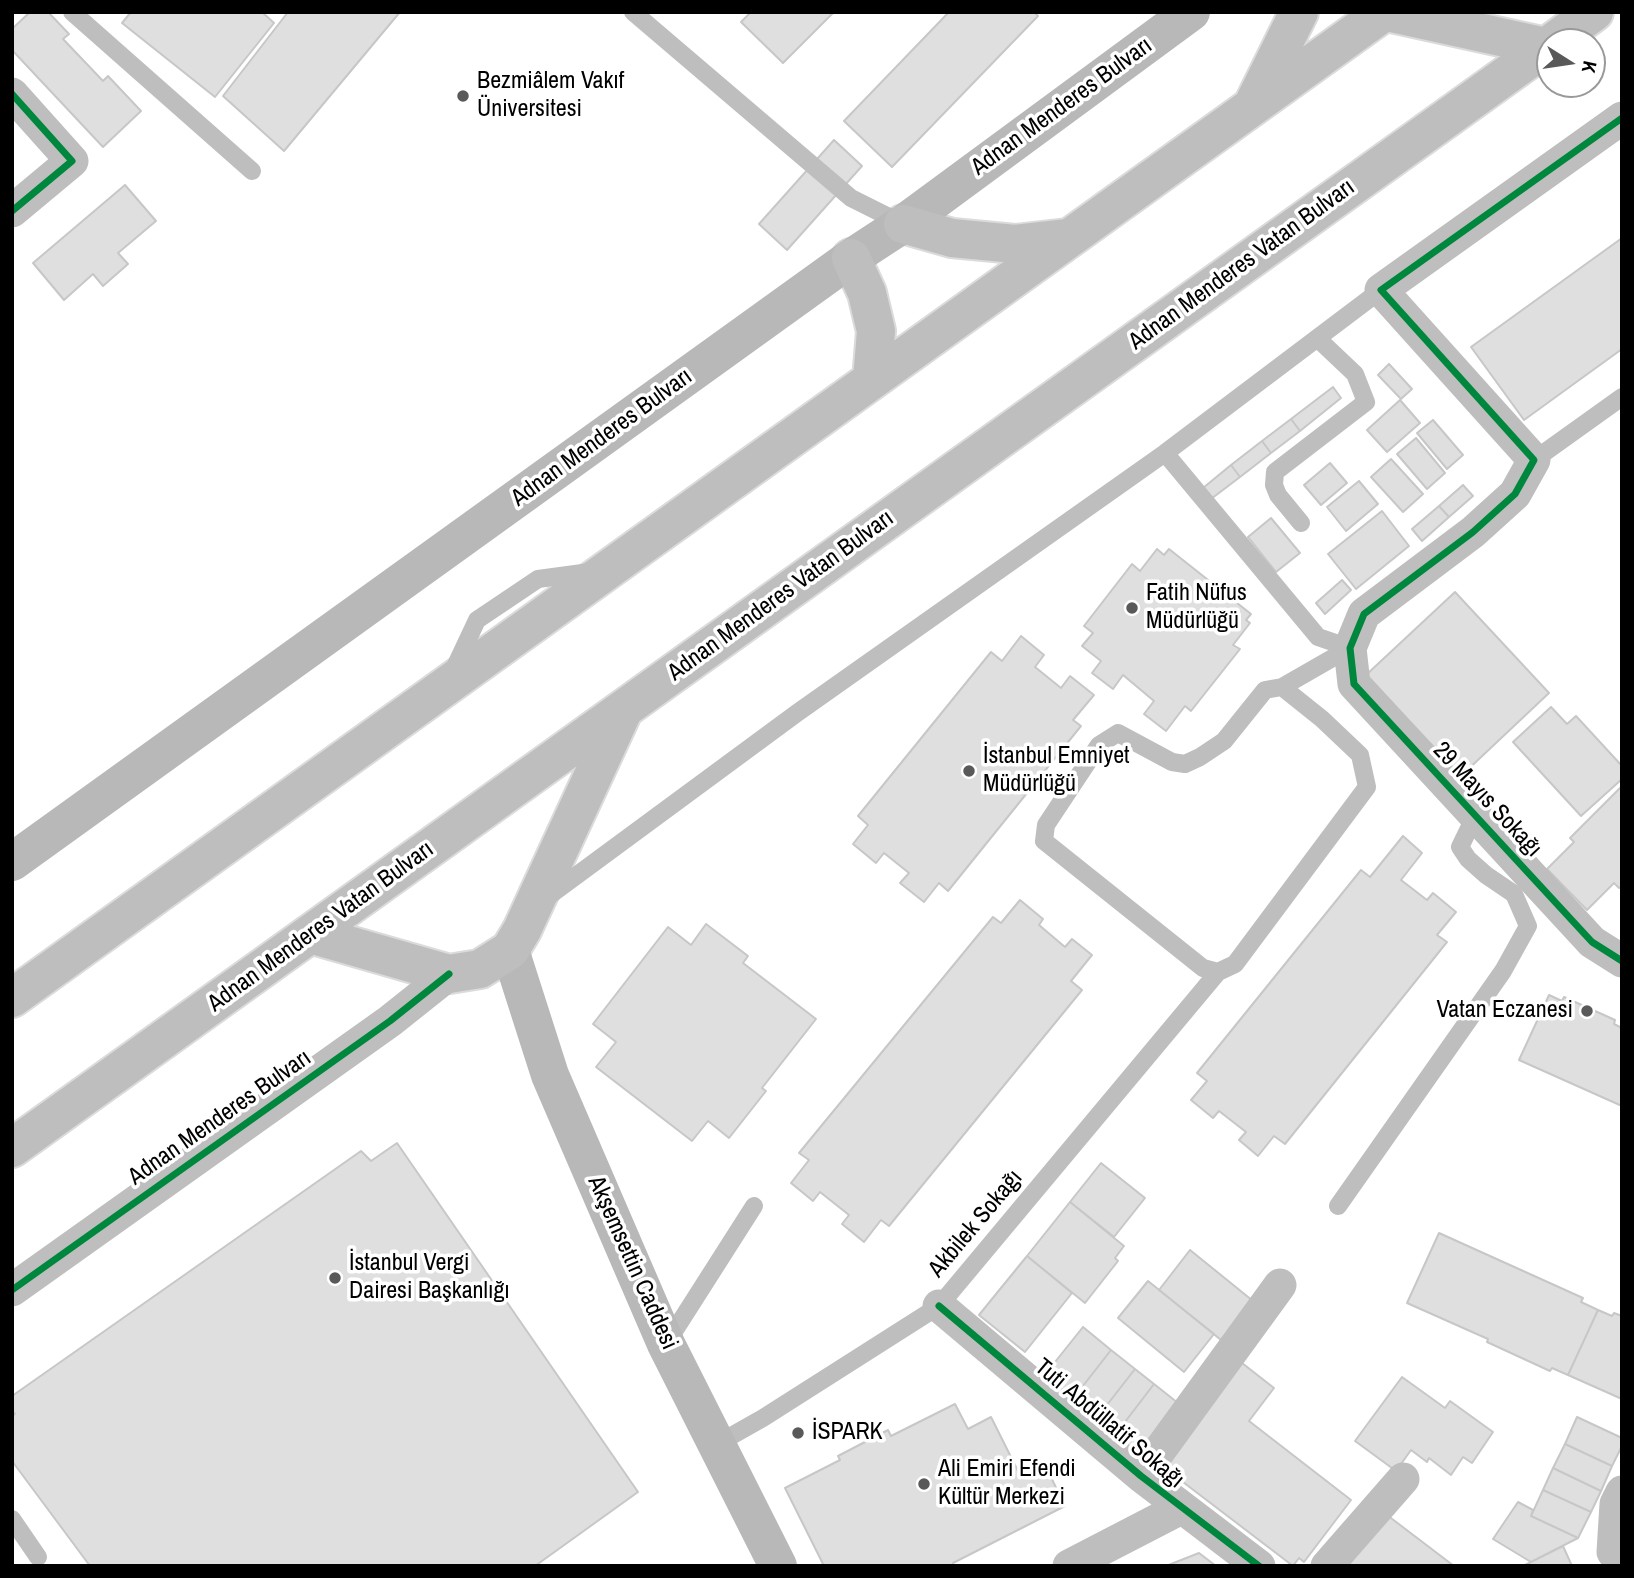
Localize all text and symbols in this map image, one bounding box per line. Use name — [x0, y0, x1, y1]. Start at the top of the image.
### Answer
north arrow — [1536, 28, 1606, 98]
street label: Adnan Menderes Bulvarı — [966, 32, 1158, 182]
text: K — [1576, 59, 1603, 75]
place label: Bezmiâlem Vakıf Üniversitesi — [477, 68, 624, 124]
marker: Bezmiâlem Vakıf Üniversitesi — [455, 88, 471, 104]
street label: Adnan Menderes Vatan Bulvarı — [1123, 173, 1361, 357]
street label: Adnan Menderes Bulvarı — [506, 363, 698, 513]
street label: Adnan Menderes Vatan Bulvarı — [662, 504, 900, 688]
place label: Fatih Nüfus Müdürlüğü — [1146, 580, 1247, 636]
marker: Fatih Nüfus Müdürlüğü — [1124, 600, 1140, 616]
street label: 29 Mayıs Sokağı — [1426, 737, 1548, 863]
place label: İstanbul Emniyet Müdürlüğü — [983, 743, 1130, 799]
marker: İstanbul Emniyet Müdürlüğü — [961, 763, 977, 779]
street label: Adnan Menderes Vatan Bulvarı — [202, 835, 440, 1019]
place label: Vatan Eczanesi — [1437, 997, 1573, 1025]
marker: Vatan Eczanesi — [1579, 1003, 1595, 1019]
street label: Adnan Menderes Bulvarı — [123, 1044, 317, 1192]
street label: Akbilek Sokağı — [923, 1164, 1029, 1284]
street label: Akşemsettin Caddesi — [581, 1172, 683, 1354]
place label: İstanbul Vergi Dairesi Başkanlığı — [349, 1250, 510, 1306]
marker: İstanbul Vergi Dairesi Başkanlığı — [327, 1270, 343, 1286]
street label: Tuti Abdüllatif Sokağı — [1028, 1353, 1190, 1495]
place label: İSPARK — [812, 1419, 883, 1447]
marker: İSPARK — [790, 1425, 806, 1441]
place label: Ali Emiri Efendi Kültür Merkezi — [938, 1456, 1076, 1512]
marker: Ali Emiri Efendi Kültür Merkezi — [916, 1476, 932, 1492]

